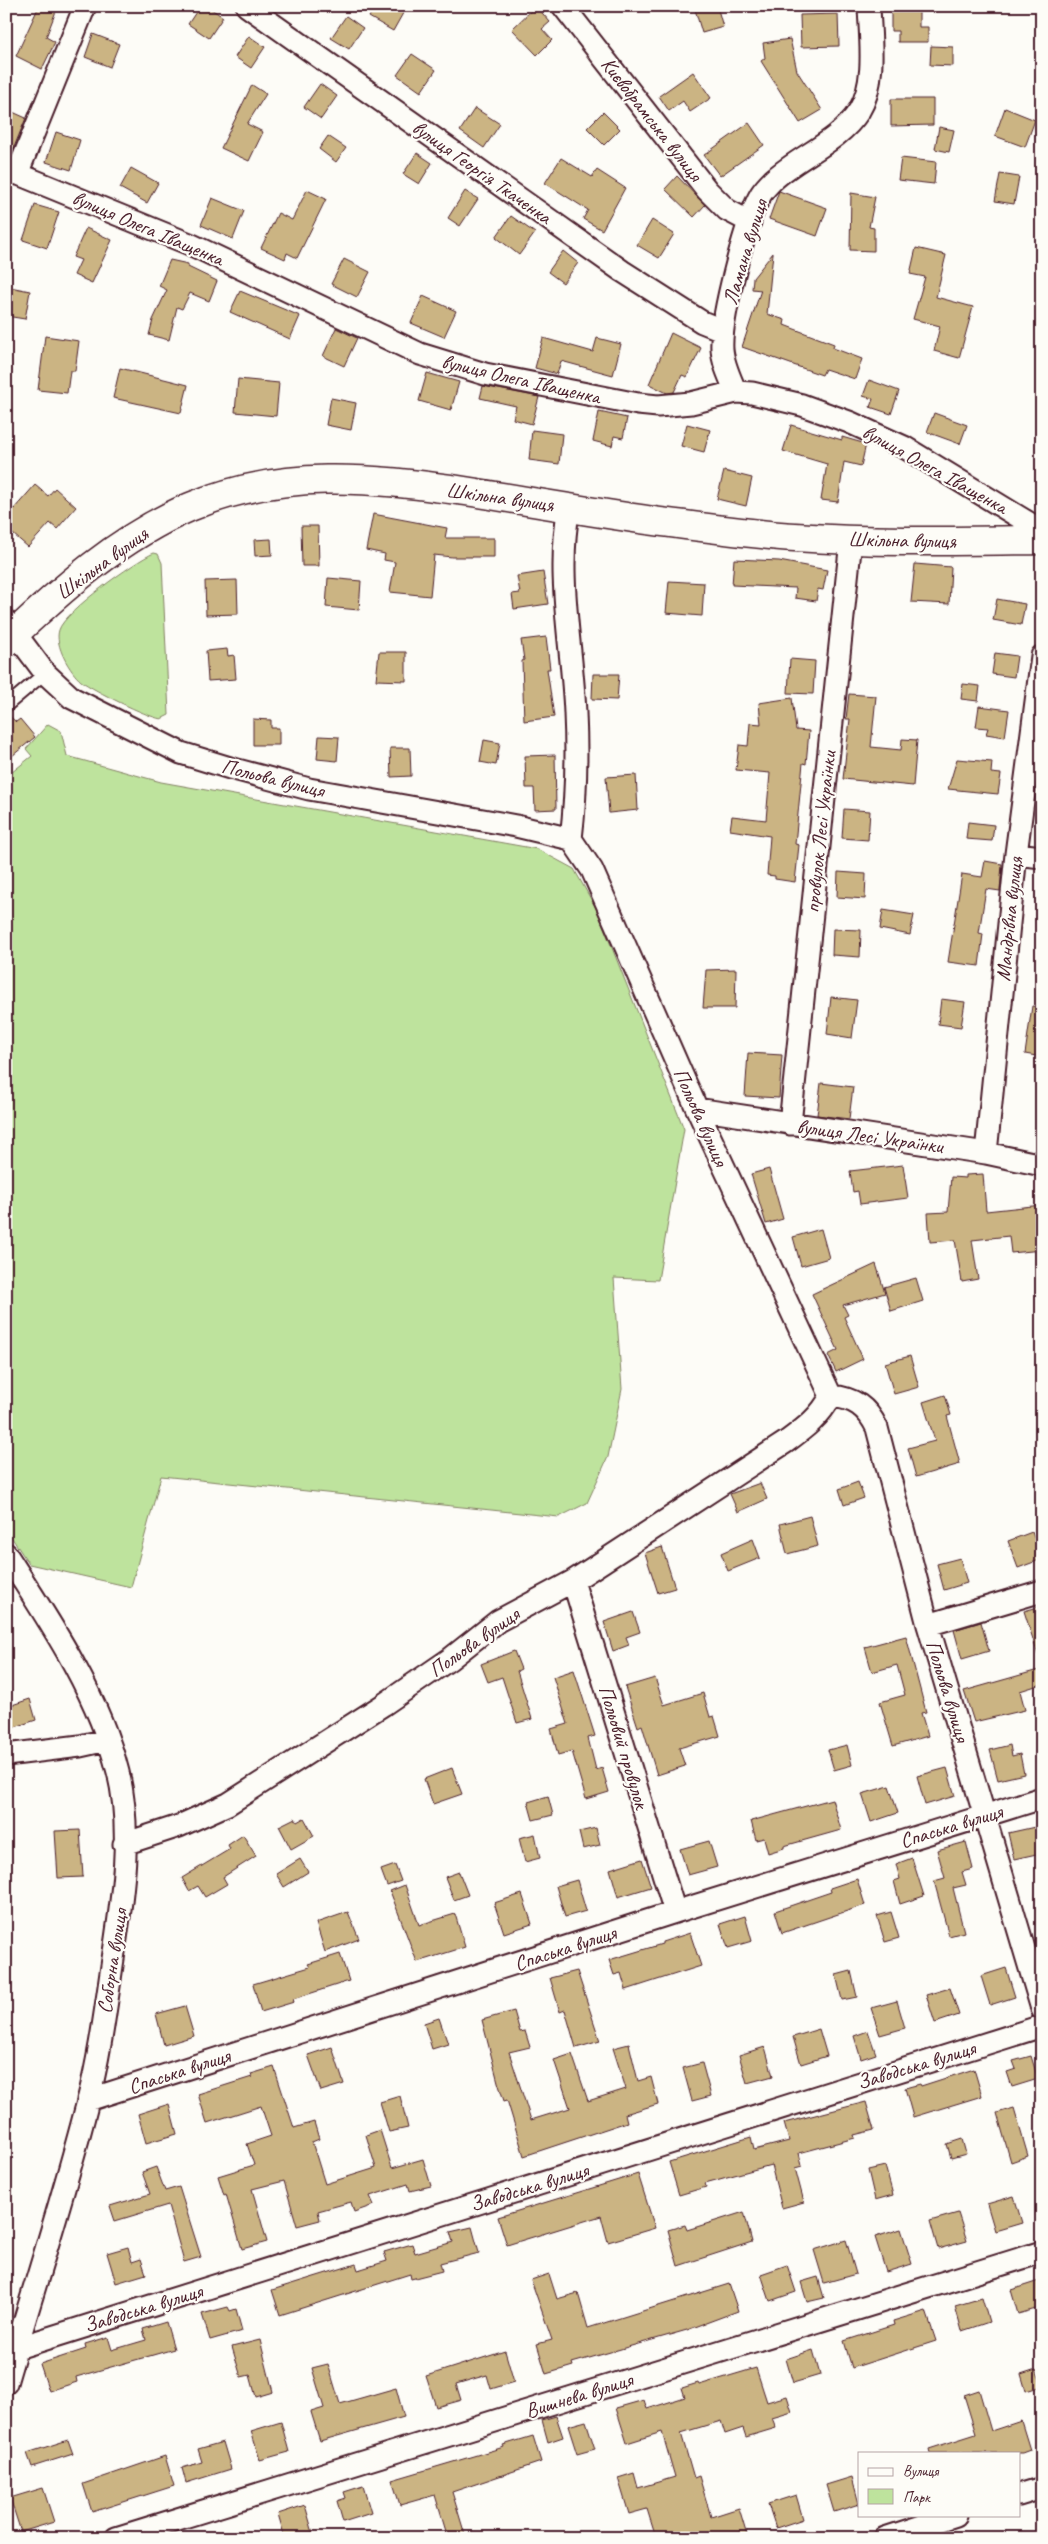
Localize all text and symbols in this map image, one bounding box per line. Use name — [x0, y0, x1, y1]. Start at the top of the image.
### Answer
street label: Києвобрамська вулиця — [595, 52, 710, 188]
street label: вулиця Георгія Ткаченка — [407, 114, 558, 231]
street label: вулиця Олега Іващенка — [68, 184, 230, 273]
street label: Ламана вулиця — [717, 194, 774, 308]
street label: вулиця Олега Іващенка — [439, 348, 605, 410]
street label: вулиця Олега Іващенка — [858, 418, 1014, 521]
street label: Шкільна вулиця — [445, 477, 557, 518]
street label: Шкільна вулиця — [51, 520, 154, 605]
street label: Шкільна вулиця — [848, 526, 958, 554]
street label: провулок Лесі Українки — [799, 749, 842, 914]
street label: Польова вулиця — [219, 753, 329, 804]
street label: Мандрівна вулиця — [990, 854, 1029, 982]
street label: Польова вулиця — [668, 1064, 735, 1172]
street label: вулиця Лесі Українки — [795, 1113, 946, 1159]
street label: Польова вулиця — [424, 1600, 526, 1683]
street label: Польова вулиця — [920, 1637, 976, 1747]
street label: Польовий провулок — [593, 1682, 656, 1814]
street label: Спаська вулиця — [897, 1798, 1007, 1854]
street label: Соборна вулиця — [91, 1905, 133, 2015]
street label: Спаська вулиця — [511, 1919, 621, 1977]
street label: Заводська вулиця — [854, 2034, 980, 2095]
street label: Спаська вулиця — [125, 2042, 235, 2100]
street label: Заводська вулиця — [467, 2156, 593, 2217]
street label: Заводська вулиця — [81, 2277, 207, 2338]
street label: Вишнева вулиця — [522, 2366, 637, 2424]
legend — [858, 2452, 1020, 2516]
text: Вулиця — [903, 2462, 940, 2481]
text: Парк — [903, 2488, 931, 2507]

